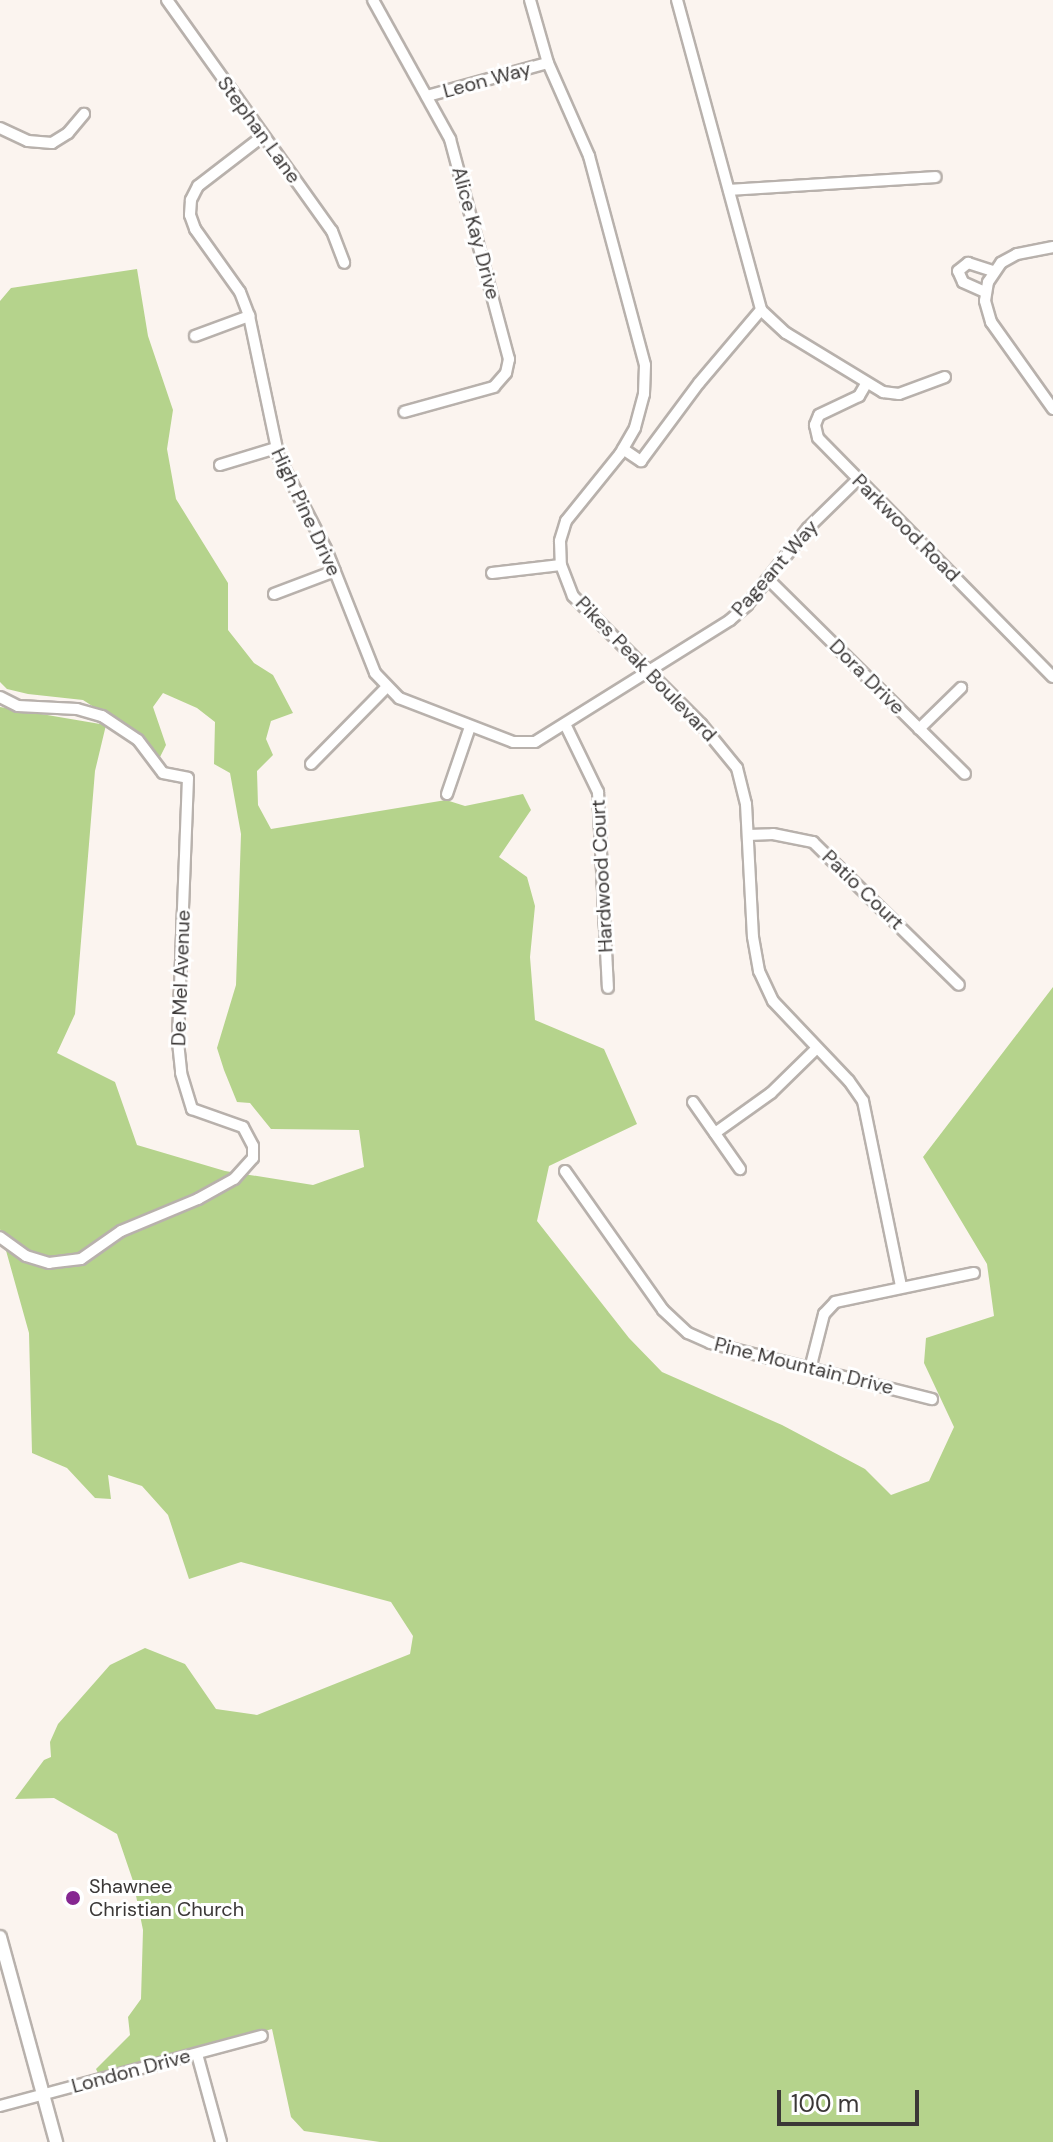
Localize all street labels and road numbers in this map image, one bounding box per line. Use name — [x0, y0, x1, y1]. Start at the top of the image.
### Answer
street label: Leon Way — [440, 57, 534, 103]
street label: Stephan Lane — [212, 72, 306, 188]
street label: Alice Kay Drive — [447, 164, 505, 302]
street label: High Pine Drive — [266, 444, 346, 580]
street label: Parkwood Road — [847, 469, 965, 587]
street label: Pageant Way — [727, 515, 823, 621]
street label: Pikes Peak Boulevard — [571, 591, 721, 747]
street label: Dora Drive — [824, 634, 910, 720]
street label: Hardwood Court — [586, 799, 618, 953]
street label: Patio Court — [817, 845, 909, 935]
street label: De Mel Avenue — [167, 909, 195, 1047]
street label: Pine Mountain Drive — [712, 1332, 896, 1400]
street label: London Drive — [69, 2044, 193, 2098]

